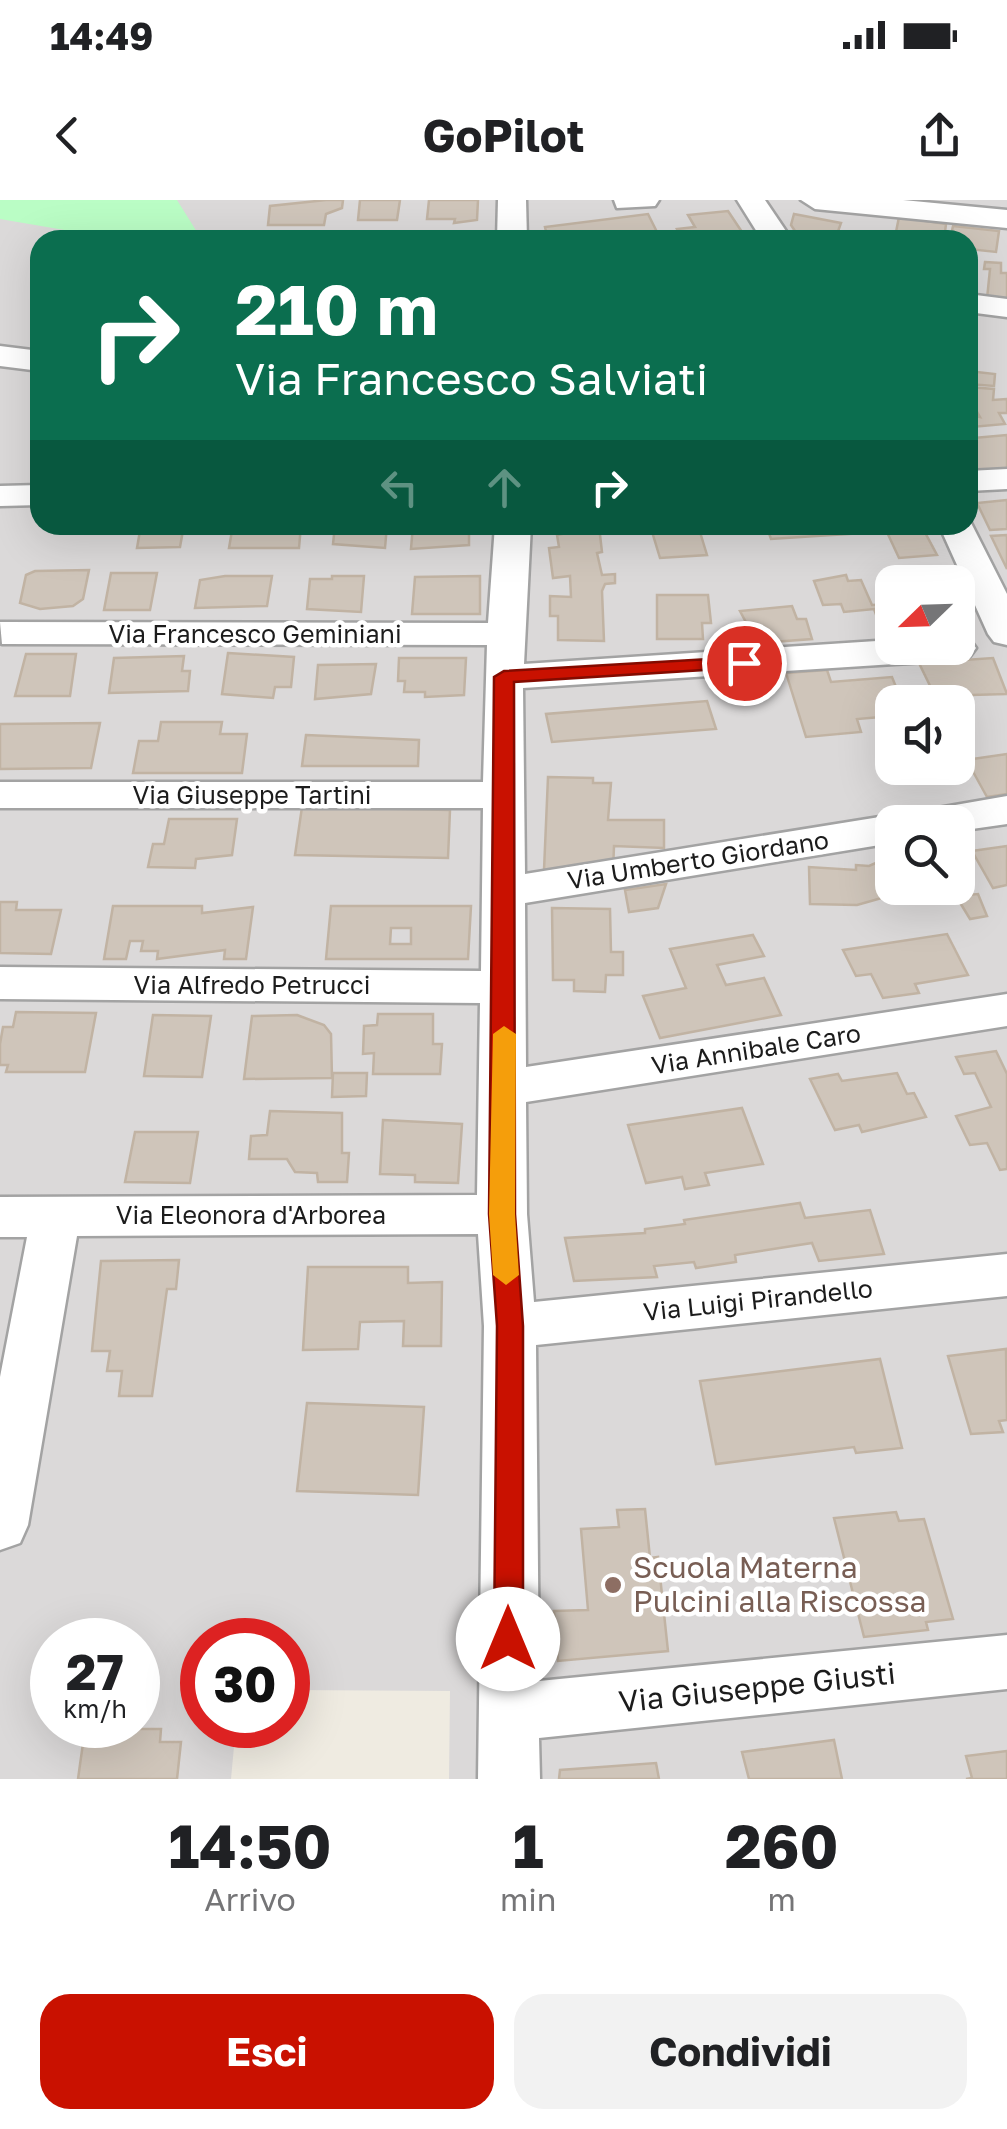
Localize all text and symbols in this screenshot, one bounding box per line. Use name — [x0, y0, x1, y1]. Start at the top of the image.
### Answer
text: 14:49 — [50, 13, 153, 58]
icon: back — [40, 108, 95, 163]
text: GoPilot — [422, 108, 585, 162]
icon: share — [912, 108, 967, 163]
text: 210 m — [235, 266, 438, 350]
icon: right — [70, 270, 200, 400]
text: Via Francesco Salviati — [235, 351, 708, 405]
icon: left — [372, 460, 427, 515]
icon: ahead — [477, 460, 532, 515]
icon: right — [582, 460, 637, 515]
north arrow — [875, 565, 975, 665]
map controls — [875, 565, 975, 905]
street label: Via Francesco Geminiani — [108, 618, 402, 649]
pin — [702, 621, 787, 706]
icon: arrive — [717, 636, 772, 691]
button: sound — [875, 685, 975, 785]
street label: Via Giuseppe Tartini — [133, 779, 371, 810]
button: search — [875, 805, 975, 905]
street label: Via Umberto Giordano — [565, 824, 831, 895]
street label: Via Alfredo Petrucci — [134, 969, 370, 1000]
street label: Via Annibale Caro — [649, 1017, 863, 1080]
street label: Via Eleonora d'Arborea — [116, 1199, 386, 1230]
street label: Via Luigi Pirandello — [642, 1272, 874, 1327]
place label: Scuola Materna Pulcini alla Riscossa — [633, 1549, 927, 1619]
marker: Scuola Materna Pulcini alla Riscossa — [602, 1574, 624, 1596]
position arrow — [456, 1587, 560, 1691]
speed limit sign: 30 — [180, 1618, 310, 1748]
text: 27 — [66, 1641, 124, 1701]
street label: Via Giuseppe Giusti — [617, 1655, 897, 1719]
text: km/h — [63, 1693, 127, 1724]
text: 14:50 — [168, 1809, 332, 1881]
text: 1 — [513, 1809, 544, 1881]
text: 260 — [725, 1809, 839, 1881]
text: Arrivo — [204, 1880, 296, 1918]
text: min — [500, 1880, 557, 1918]
text: m — [768, 1880, 796, 1918]
button: Esci — [40, 1994, 494, 2109]
button: Condividi — [514, 1994, 967, 2109]

